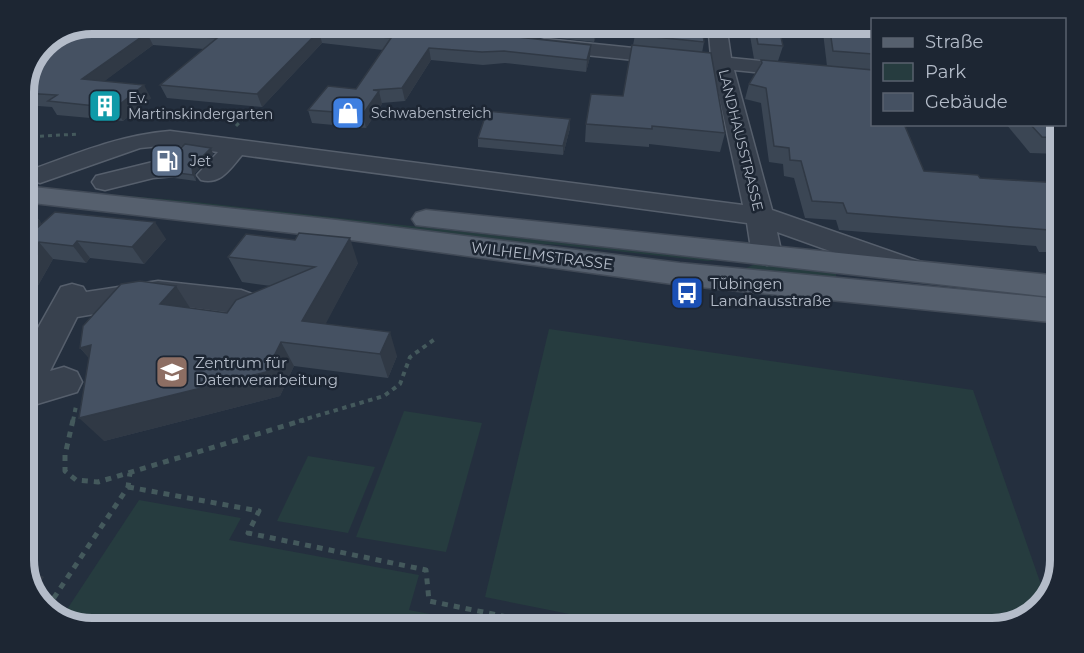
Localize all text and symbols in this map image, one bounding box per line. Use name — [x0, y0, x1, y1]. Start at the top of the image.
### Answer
legend — [871, 18, 1066, 126]
text: Straße — [925, 31, 984, 53]
text: Park — [925, 61, 966, 83]
street label: LANDHAUSSTRASSE — [715, 67, 767, 213]
building icon: Ev. Martinskindergarten — [87, 88, 123, 124]
place label: Ev. Martinskindergarten — [128, 89, 273, 123]
text: Gebäude — [925, 91, 1008, 113]
shop icon: Schwabenstreich — [330, 95, 366, 131]
place label: Schwabenstreich — [371, 104, 492, 122]
fuel station icon: Jet — [149, 143, 185, 179]
place label: Jet — [189, 152, 211, 170]
street label: WILHELMSTRASSE — [470, 237, 614, 274]
place label: Tübingen Landhausstraße — [710, 274, 831, 310]
bus stop icon: Tübingen Landhausstraße — [669, 275, 705, 311]
place label: Zentrum für Datenverarbeitung — [195, 353, 338, 389]
school or university icon: Zentrum für Datenverarbeitung — [154, 354, 190, 390]

